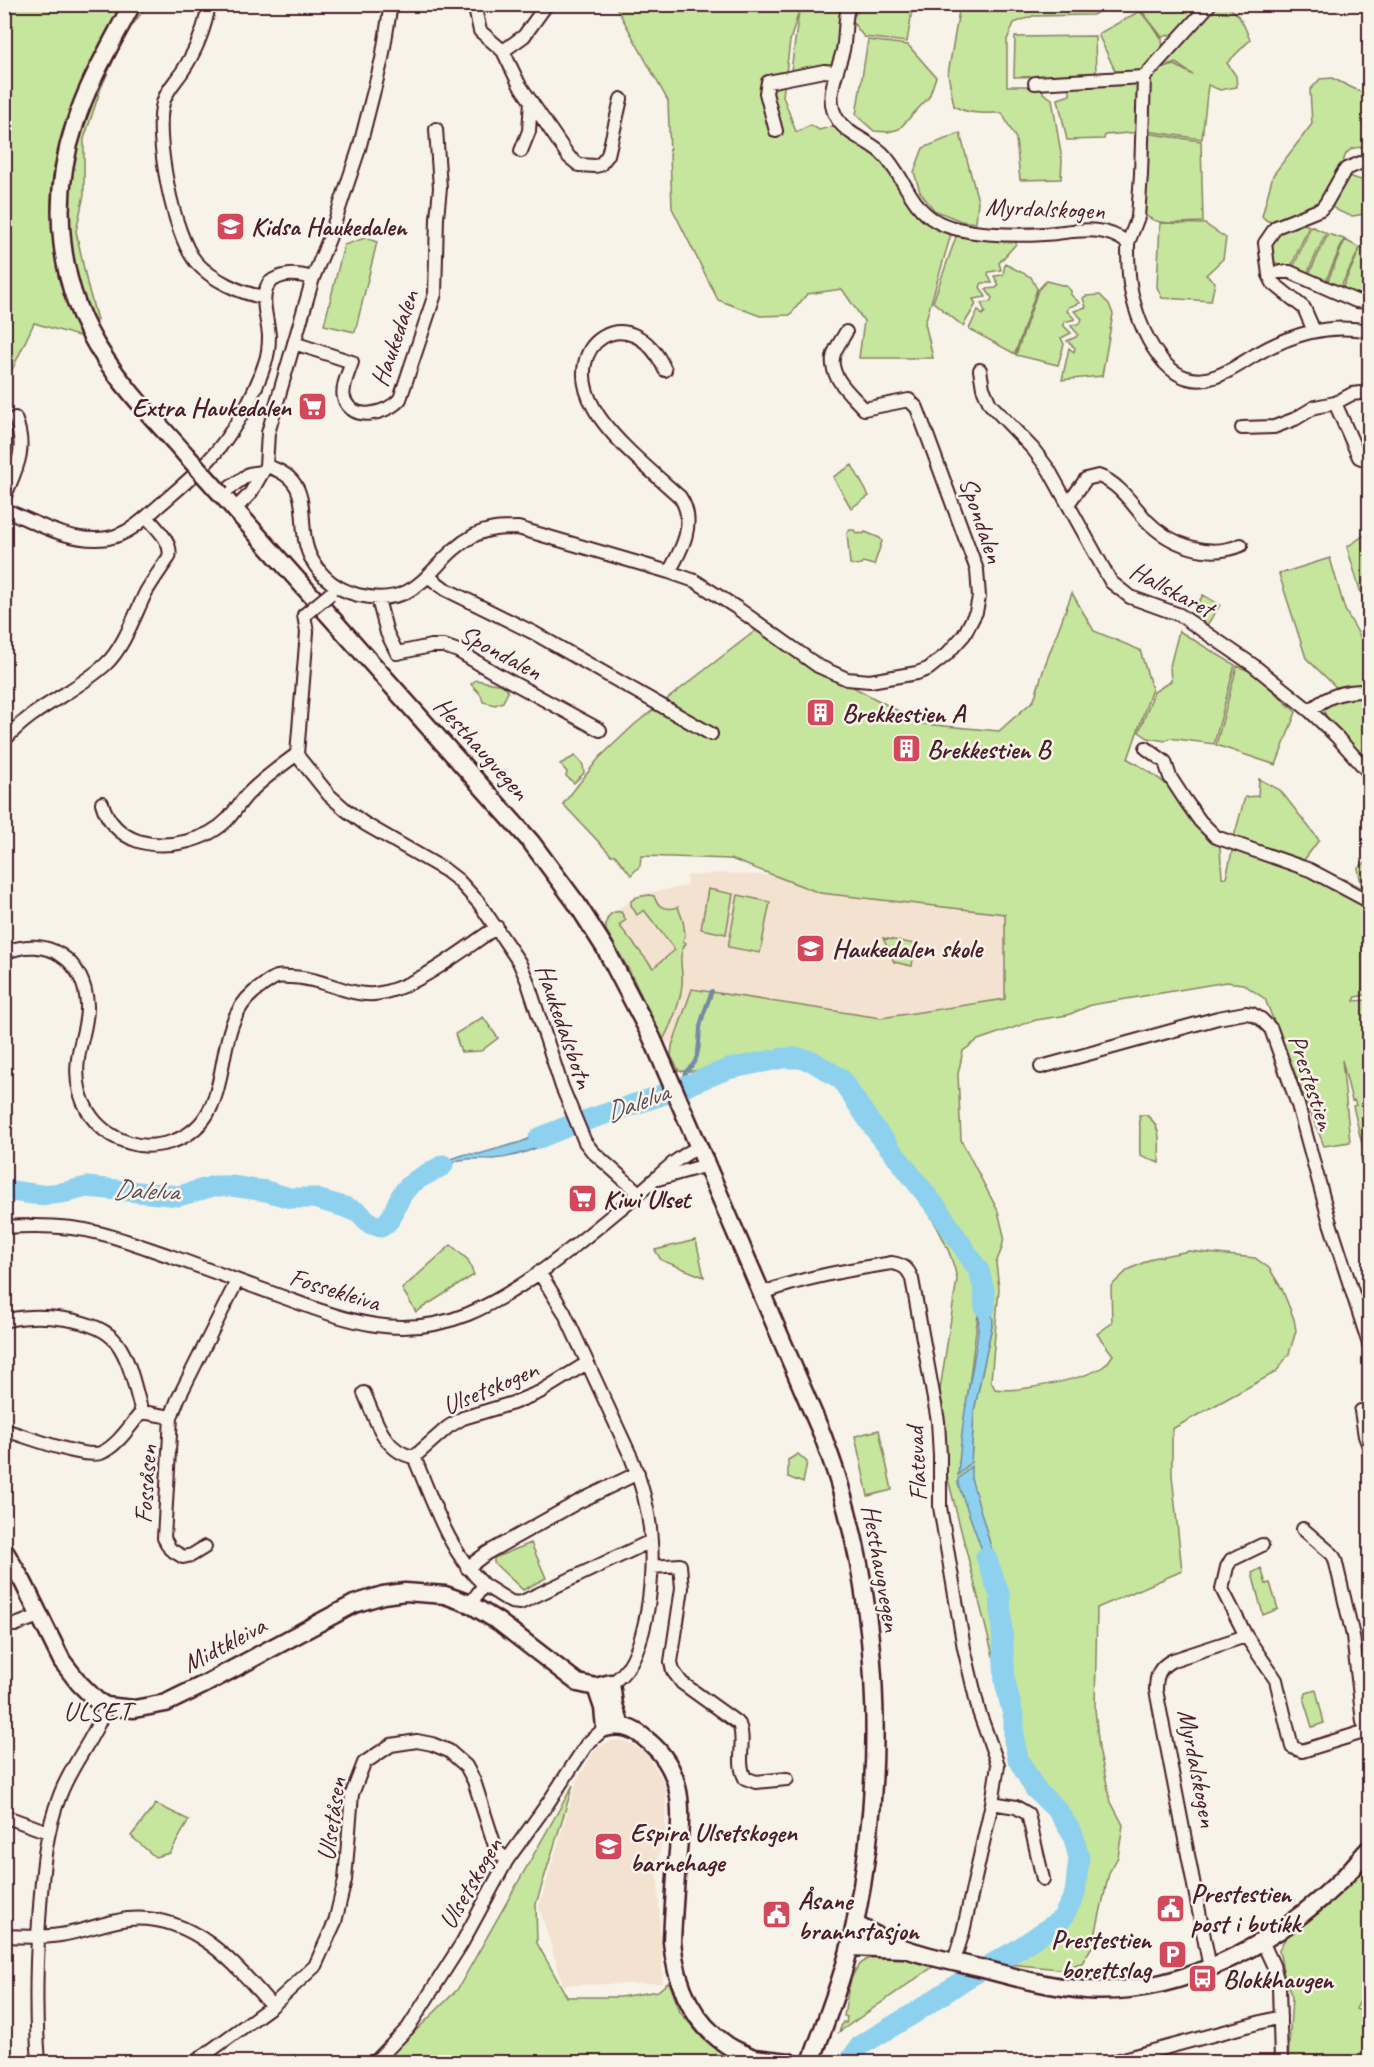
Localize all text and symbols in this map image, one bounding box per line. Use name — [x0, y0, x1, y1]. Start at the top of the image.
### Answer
street label: Myrdalskogen — [985, 190, 1106, 227]
school or university icon: Kidsa Haukedalen — [214, 210, 246, 242]
place label: Kidsa Haukedalen — [251, 210, 409, 243]
street label: Haukedalen — [363, 284, 427, 391]
place label: Extra Haukedalen — [132, 391, 292, 424]
supermarket icon: Extra Haukedalen — [296, 391, 328, 423]
street label: Spondalen — [952, 473, 1012, 568]
street label: Hallskaret — [1124, 554, 1222, 627]
street label: Spondalen — [454, 617, 548, 688]
street label: Hesthaugvegen — [427, 690, 538, 808]
building icon: Brekkestien A — [805, 697, 837, 729]
place label: Brekkestien A — [842, 697, 966, 730]
building icon: Brekkestien B — [890, 733, 922, 765]
place label: Brekkestien B — [927, 733, 1052, 766]
school or university icon: Haukedalen skole — [795, 932, 827, 964]
place label: Haukedalen skole — [832, 932, 984, 965]
street label: Haukedalsbotn — [528, 960, 602, 1094]
street label: Prestestien — [1281, 1030, 1343, 1135]
water label: Dalelva — [600, 1074, 676, 1129]
water label: Dalelva — [113, 1172, 182, 1208]
supermarket icon: Kiwi Ulset — [566, 1183, 598, 1215]
place label: Kiwi Ulset — [603, 1183, 692, 1216]
street label: Fossekleiva — [286, 1260, 386, 1319]
street label: Ulsetskogen — [437, 1352, 544, 1422]
street label: Flatevad — [898, 1422, 935, 1502]
street label: Fossåsen — [126, 1443, 165, 1524]
street label: Hesthaugvegen — [854, 1502, 909, 1635]
street label: Midtkleiva — [177, 1608, 273, 1680]
district label: ULSET — [63, 1694, 137, 1728]
street label: Myrdalskogen — [1170, 1706, 1225, 1830]
street label: Ulsetåsen — [309, 1775, 354, 1863]
place label: Espira Ulsetskogen barnehage — [630, 1816, 798, 1879]
street label: Ulsetskogen — [431, 1830, 511, 1935]
school or university icon: Espira Ulsetskogen barnehage — [593, 1831, 625, 1863]
place label: Prestestien post i butikk — [1191, 1877, 1302, 1940]
place label: Åsane brannstasjon — [798, 1884, 921, 1947]
public building icon: Prestestien post i butikk — [1154, 1892, 1186, 1924]
public building icon: Åsane brannstasjon — [761, 1899, 793, 1931]
place label: Prestestien borettslag — [1051, 1923, 1154, 1986]
parking icon: Prestestien borettslag — [1156, 1938, 1188, 1970]
bus stop icon: Blokkhaugen — [1186, 1963, 1218, 1995]
place label: Blokkhaugen — [1223, 1963, 1335, 1996]

